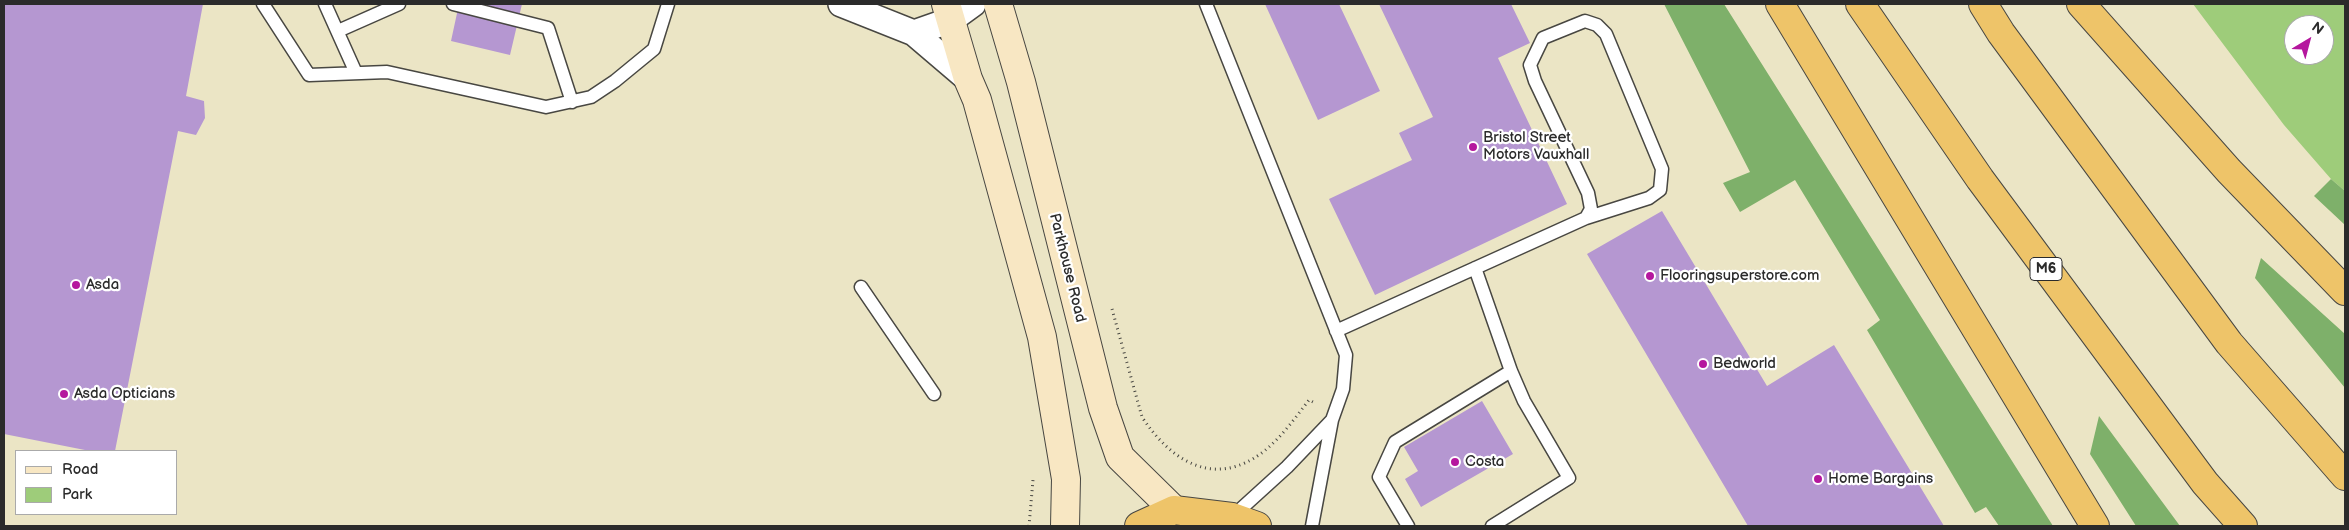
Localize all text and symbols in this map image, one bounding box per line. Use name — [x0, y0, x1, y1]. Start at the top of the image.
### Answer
north arrow — [2284, 15, 2334, 65]
text: N — [2308, 18, 2327, 38]
place label: Bristol Street Motors Vauxhall — [1483, 129, 1589, 164]
marker: Bristol Street Motors Vauxhall — [1467, 141, 1479, 153]
street label: Parkhouse Road — [1045, 212, 1089, 324]
road number: M6 — [2030, 258, 2062, 280]
place label: Flooringsuperstore.com — [1660, 267, 1819, 285]
marker: Flooringsuperstore.com — [1644, 270, 1656, 282]
place label: Asda — [86, 276, 119, 294]
marker: Asda — [70, 279, 82, 291]
place label: Bedworld — [1713, 355, 1776, 373]
marker: Bedworld — [1697, 358, 1709, 370]
place label: Asda Opticians — [74, 385, 175, 403]
marker: Asda Opticians — [58, 388, 70, 400]
legend — [15, 450, 178, 515]
place label: Costa — [1465, 453, 1504, 471]
marker: Costa — [1449, 456, 1461, 468]
text: Road — [62, 460, 98, 479]
place label: Home Bargains — [1828, 470, 1933, 488]
marker: Home Bargains — [1812, 473, 1824, 485]
text: Park — [62, 485, 92, 504]

